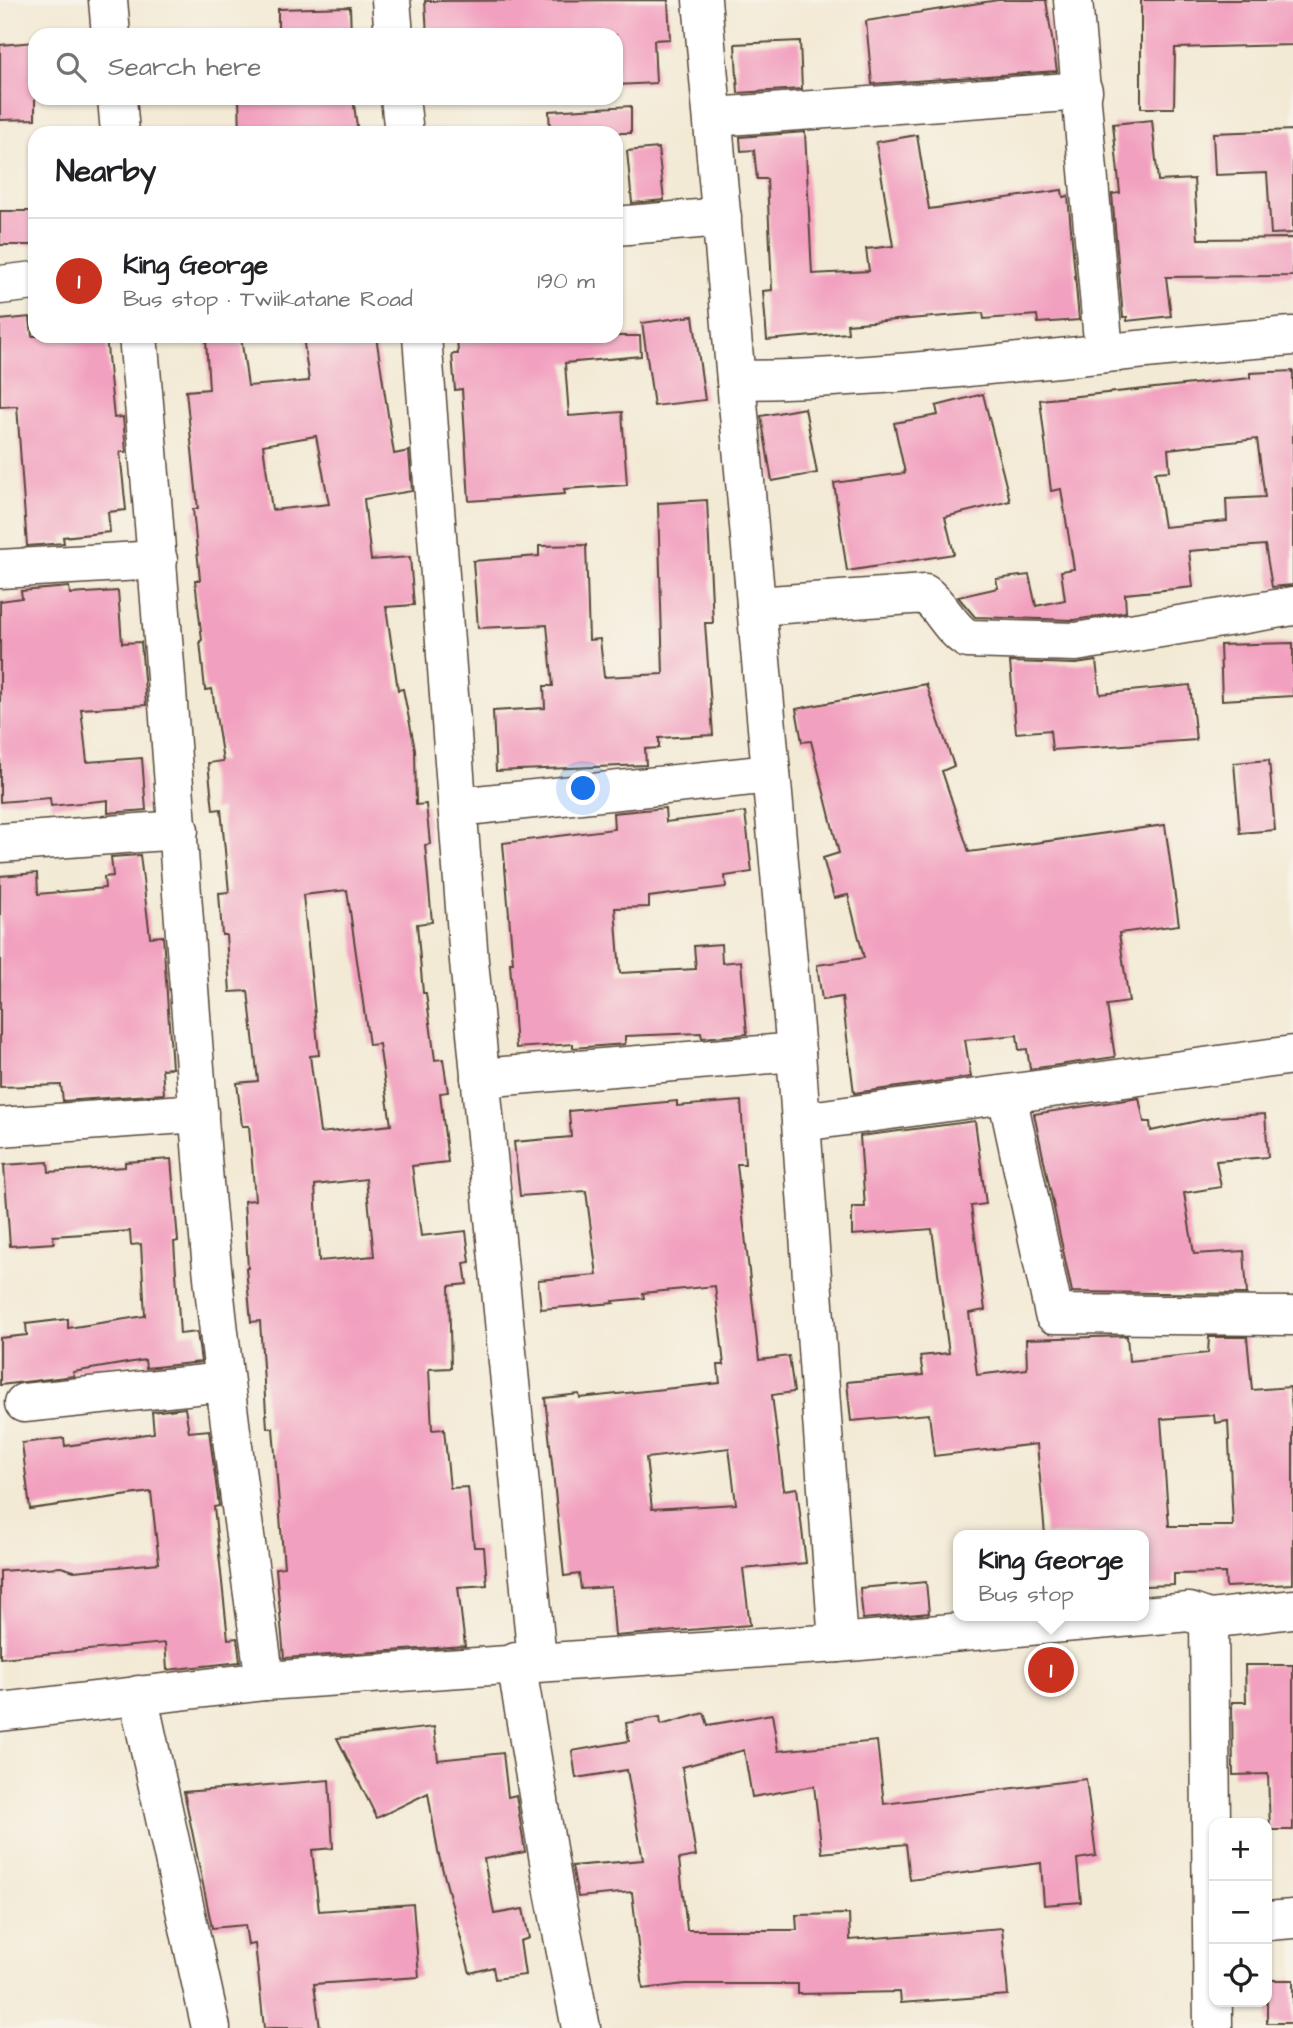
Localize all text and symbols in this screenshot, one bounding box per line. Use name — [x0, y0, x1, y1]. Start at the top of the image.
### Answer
search box — [28, 28, 623, 105]
icon: search — [52, 48, 90, 86]
text: Search here — [108, 49, 261, 85]
text: Nearby — [56, 151, 156, 193]
text: King George — [123, 247, 268, 283]
text: 1 — [78, 265, 80, 297]
text: 190 m — [537, 265, 595, 297]
text: Bus stop · Twiikatane Road — [123, 283, 413, 315]
your location — [566, 771, 600, 805]
popup — [953, 1530, 1149, 1621]
text: King George — [978, 1542, 1124, 1578]
text: Bus stop — [978, 1578, 1074, 1610]
pin: 1 — [1028, 1644, 1074, 1696]
map controls — [1209, 1818, 1272, 2007]
button: + — [1209, 1818, 1272, 1881]
button: − — [1209, 1881, 1272, 1944]
button: locate — [1209, 1944, 1272, 2007]

